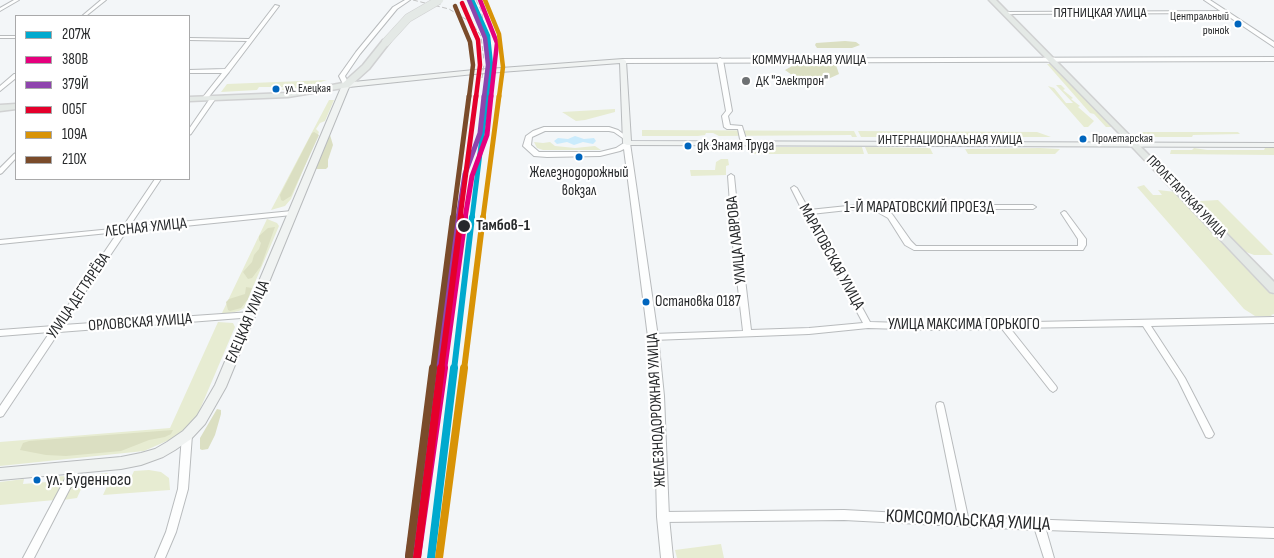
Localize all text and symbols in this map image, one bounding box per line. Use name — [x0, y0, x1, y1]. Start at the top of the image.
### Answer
street label: ПЯТНИЦКАЯ УЛИЦА — [1053, 5, 1147, 21]
place label: Центральный рынок — [1170, 10, 1229, 38]
legend — [15, 15, 190, 180]
marker: Центральный рынок — [1233, 19, 1243, 29]
text: 207Ж — [62, 25, 91, 44]
text: 380В — [62, 50, 88, 69]
street label: КОММУНАЛЬНАЯ УЛИЦА — [752, 52, 866, 68]
place label: ДК "Электрон" — [756, 73, 828, 89]
text: 379Й — [62, 75, 89, 94]
marker: ДК "Электрон" — [740, 75, 752, 87]
place label: ул. Елецкая — [285, 82, 331, 96]
marker: ул. Елецкая — [271, 84, 281, 94]
text: 005Г — [62, 100, 87, 119]
text: 109А — [62, 125, 87, 144]
street label: ИНТЕРНАЦИОНАЛЬНАЯ УЛИЦА — [878, 132, 1022, 148]
place label: Пролетарская — [1092, 132, 1153, 146]
marker: Пролетарская — [1078, 134, 1088, 144]
place label: дк Знамя Труда — [697, 137, 774, 155]
marker: дк Знамя Труда — [683, 141, 693, 151]
text: 210Х — [62, 150, 86, 169]
marker: Железнодорожный вокзал — [574, 152, 584, 162]
street label: ПРОЛЕТАРСКАЯ УЛИЦА — [1142, 152, 1230, 242]
place label: Железнодорожный вокзал — [530, 164, 628, 199]
street label: УЛИЦА ЛАВРОВА — [723, 195, 751, 285]
street label: 1-Й МАРАТОВСКИЙ ПРОЕЗД — [844, 198, 994, 218]
street label: МАРАТОВСКАЯ УЛИЦА — [794, 201, 868, 313]
street label: ЛЕСНАЯ УЛИЦА — [104, 214, 188, 242]
place label: Тамбов-1 — [476, 216, 530, 236]
marker: Тамбов-1 — [456, 218, 472, 234]
street label: УЛИЦА ДЕГТЯРЁВА — [43, 249, 115, 343]
street label: ЕЛЕЦКАЯ УЛИЦА — [222, 278, 274, 366]
place label: Остановка 0187 — [655, 293, 741, 311]
marker: Остановка 0187 — [641, 297, 651, 307]
street label: ОРЛОВСКАЯ УЛИЦА — [88, 310, 192, 336]
street label: УЛИЦА МАКСИМА ГОРЬКОГО — [888, 315, 1040, 335]
street label: ЖЕЛЕЗНОДОРОЖНАЯ УЛИЦА — [643, 332, 671, 488]
place label: ул. Буденного — [46, 469, 131, 491]
marker: ул. Буденного — [32, 475, 42, 485]
street label: КОМСОМОЛЬСКАЯ УЛИЦА — [885, 505, 1051, 537]

